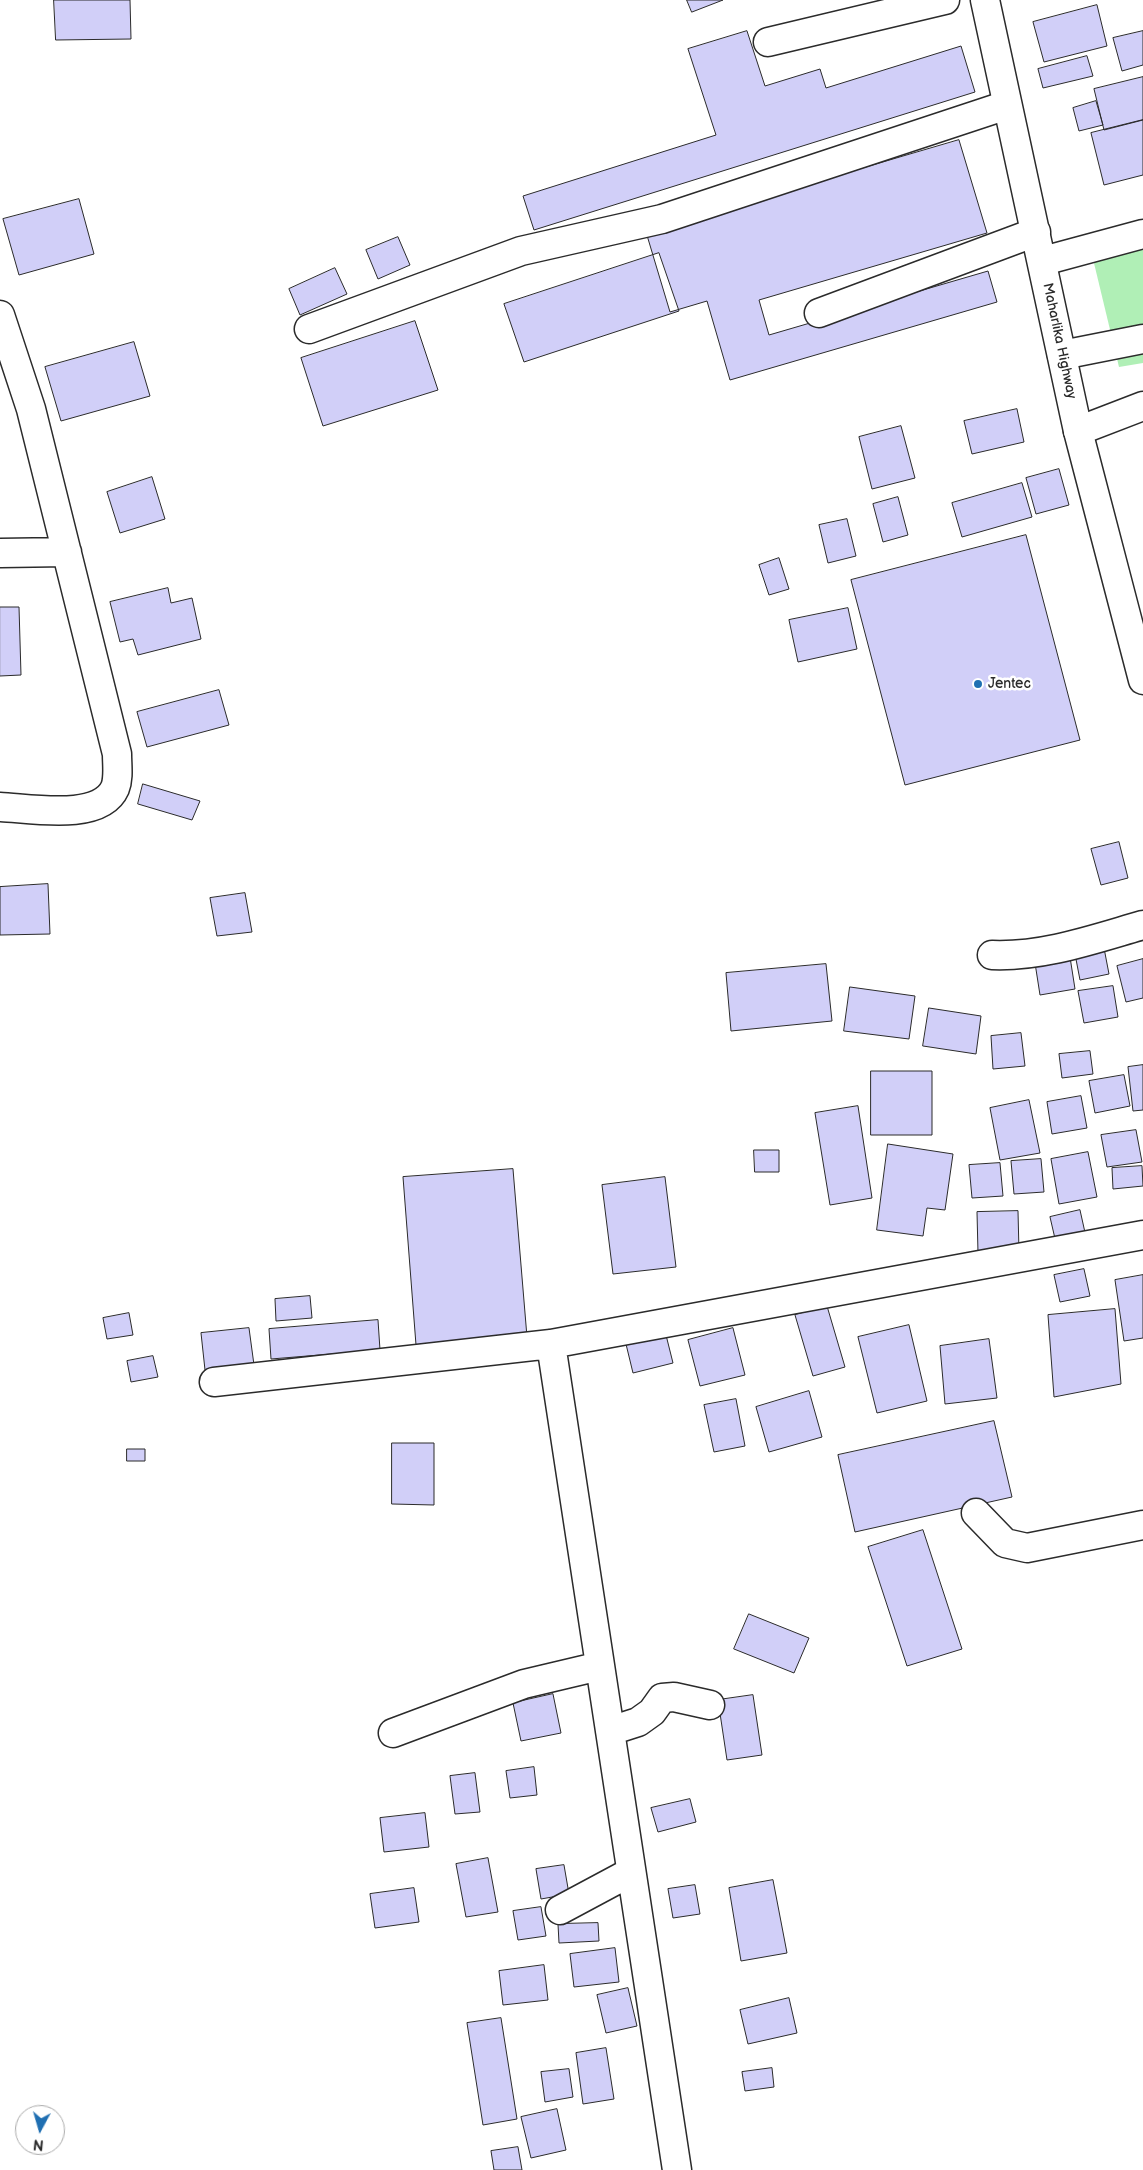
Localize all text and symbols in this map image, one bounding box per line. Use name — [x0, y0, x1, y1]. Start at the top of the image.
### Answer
street label: Maharlika Highway — [1038, 281, 1080, 401]
place label: Jentec — [988, 676, 1031, 692]
marker: Jentec — [972, 678, 984, 690]
north arrow — [15, 2105, 65, 2155]
text: N — [32, 2135, 45, 2153]

